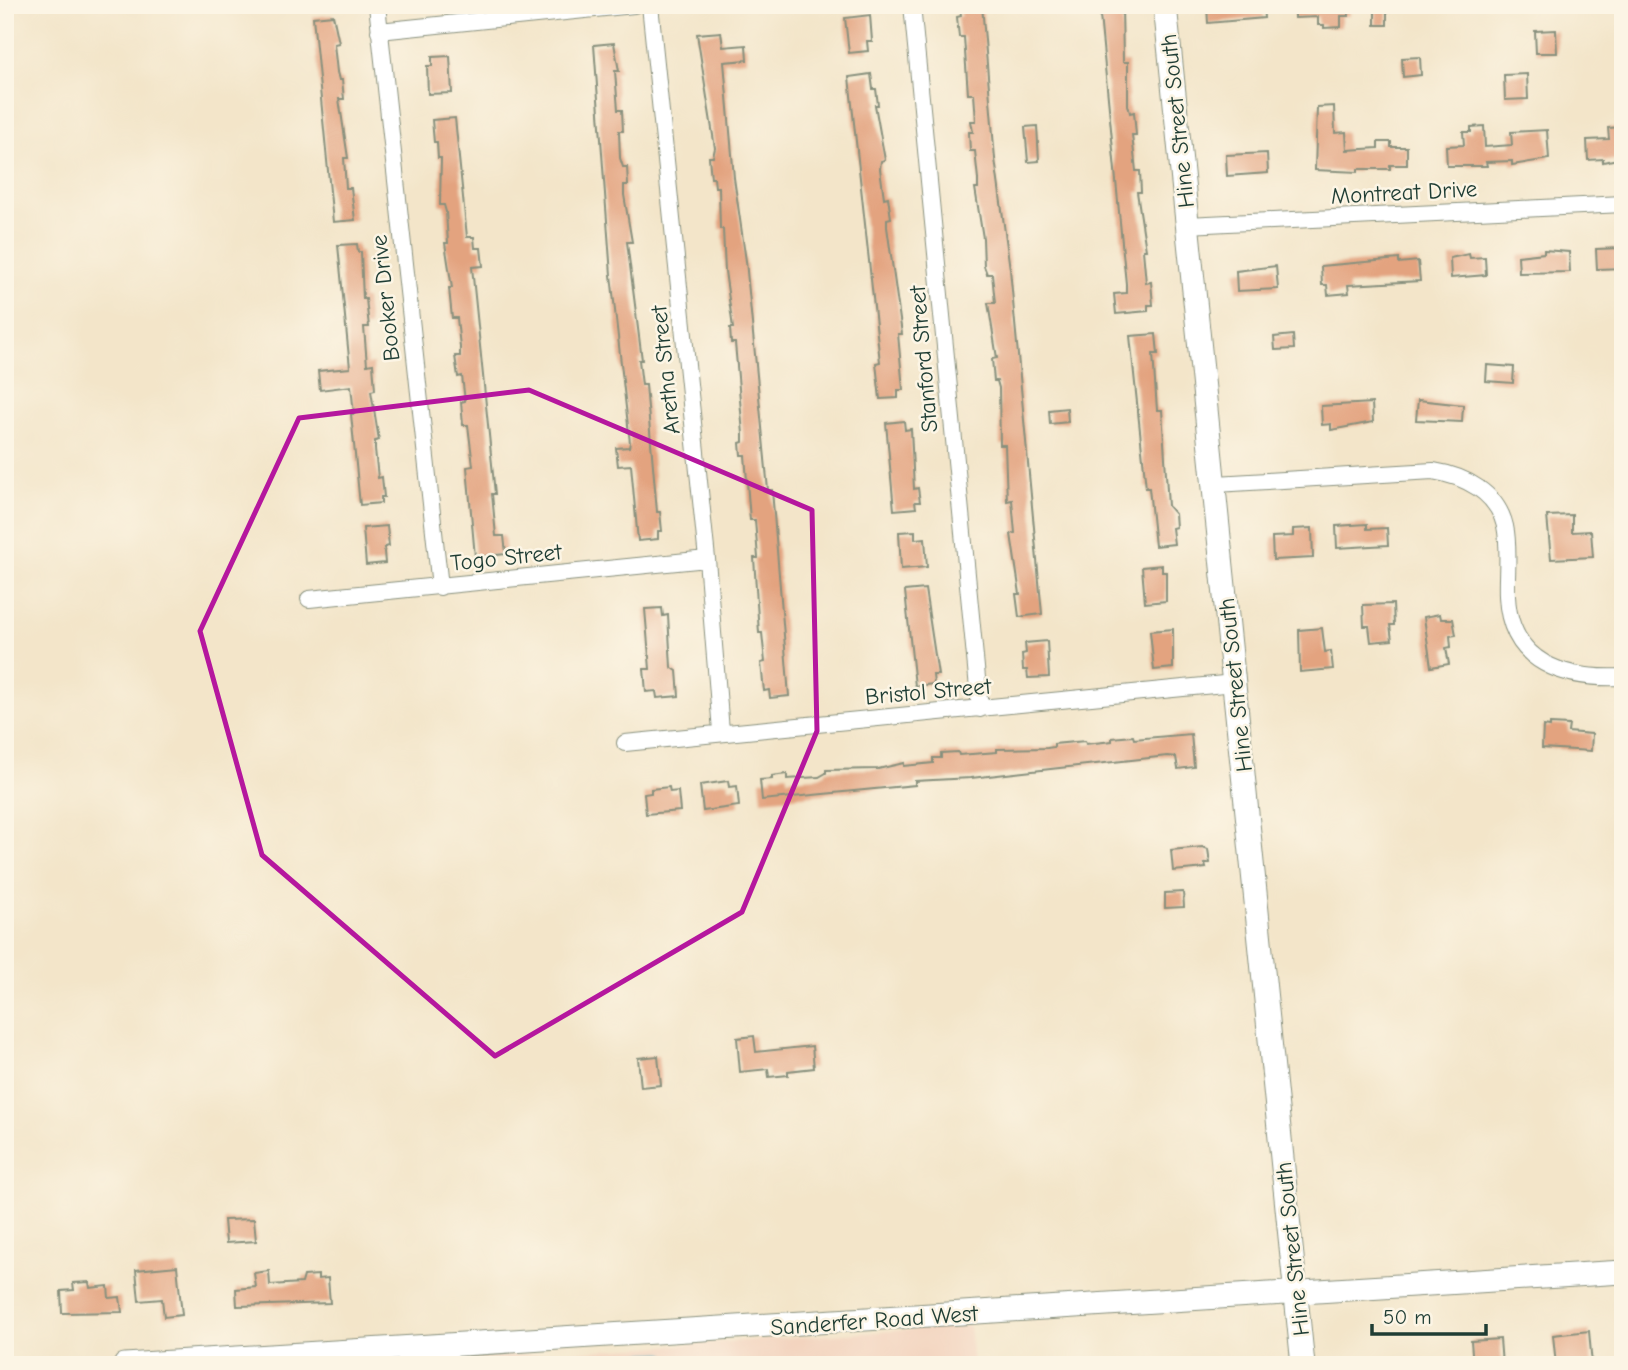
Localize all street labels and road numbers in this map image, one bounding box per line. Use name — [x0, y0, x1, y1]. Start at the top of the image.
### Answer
street label: Hine Street South — [1155, 33, 1200, 209]
street label: Montreat Drive — [1330, 175, 1478, 210]
street label: Booker Drive — [365, 233, 406, 363]
street label: Stanford Street — [904, 283, 943, 433]
street label: Aretha Street — [645, 303, 686, 436]
street label: Togo Street — [449, 538, 564, 577]
street label: Hine Street South — [1213, 597, 1258, 773]
street label: Bristol Street — [864, 672, 994, 710]
street label: Hine Street South — [1270, 1161, 1315, 1337]
street label: Sanderfer Road West — [769, 1300, 980, 1341]

